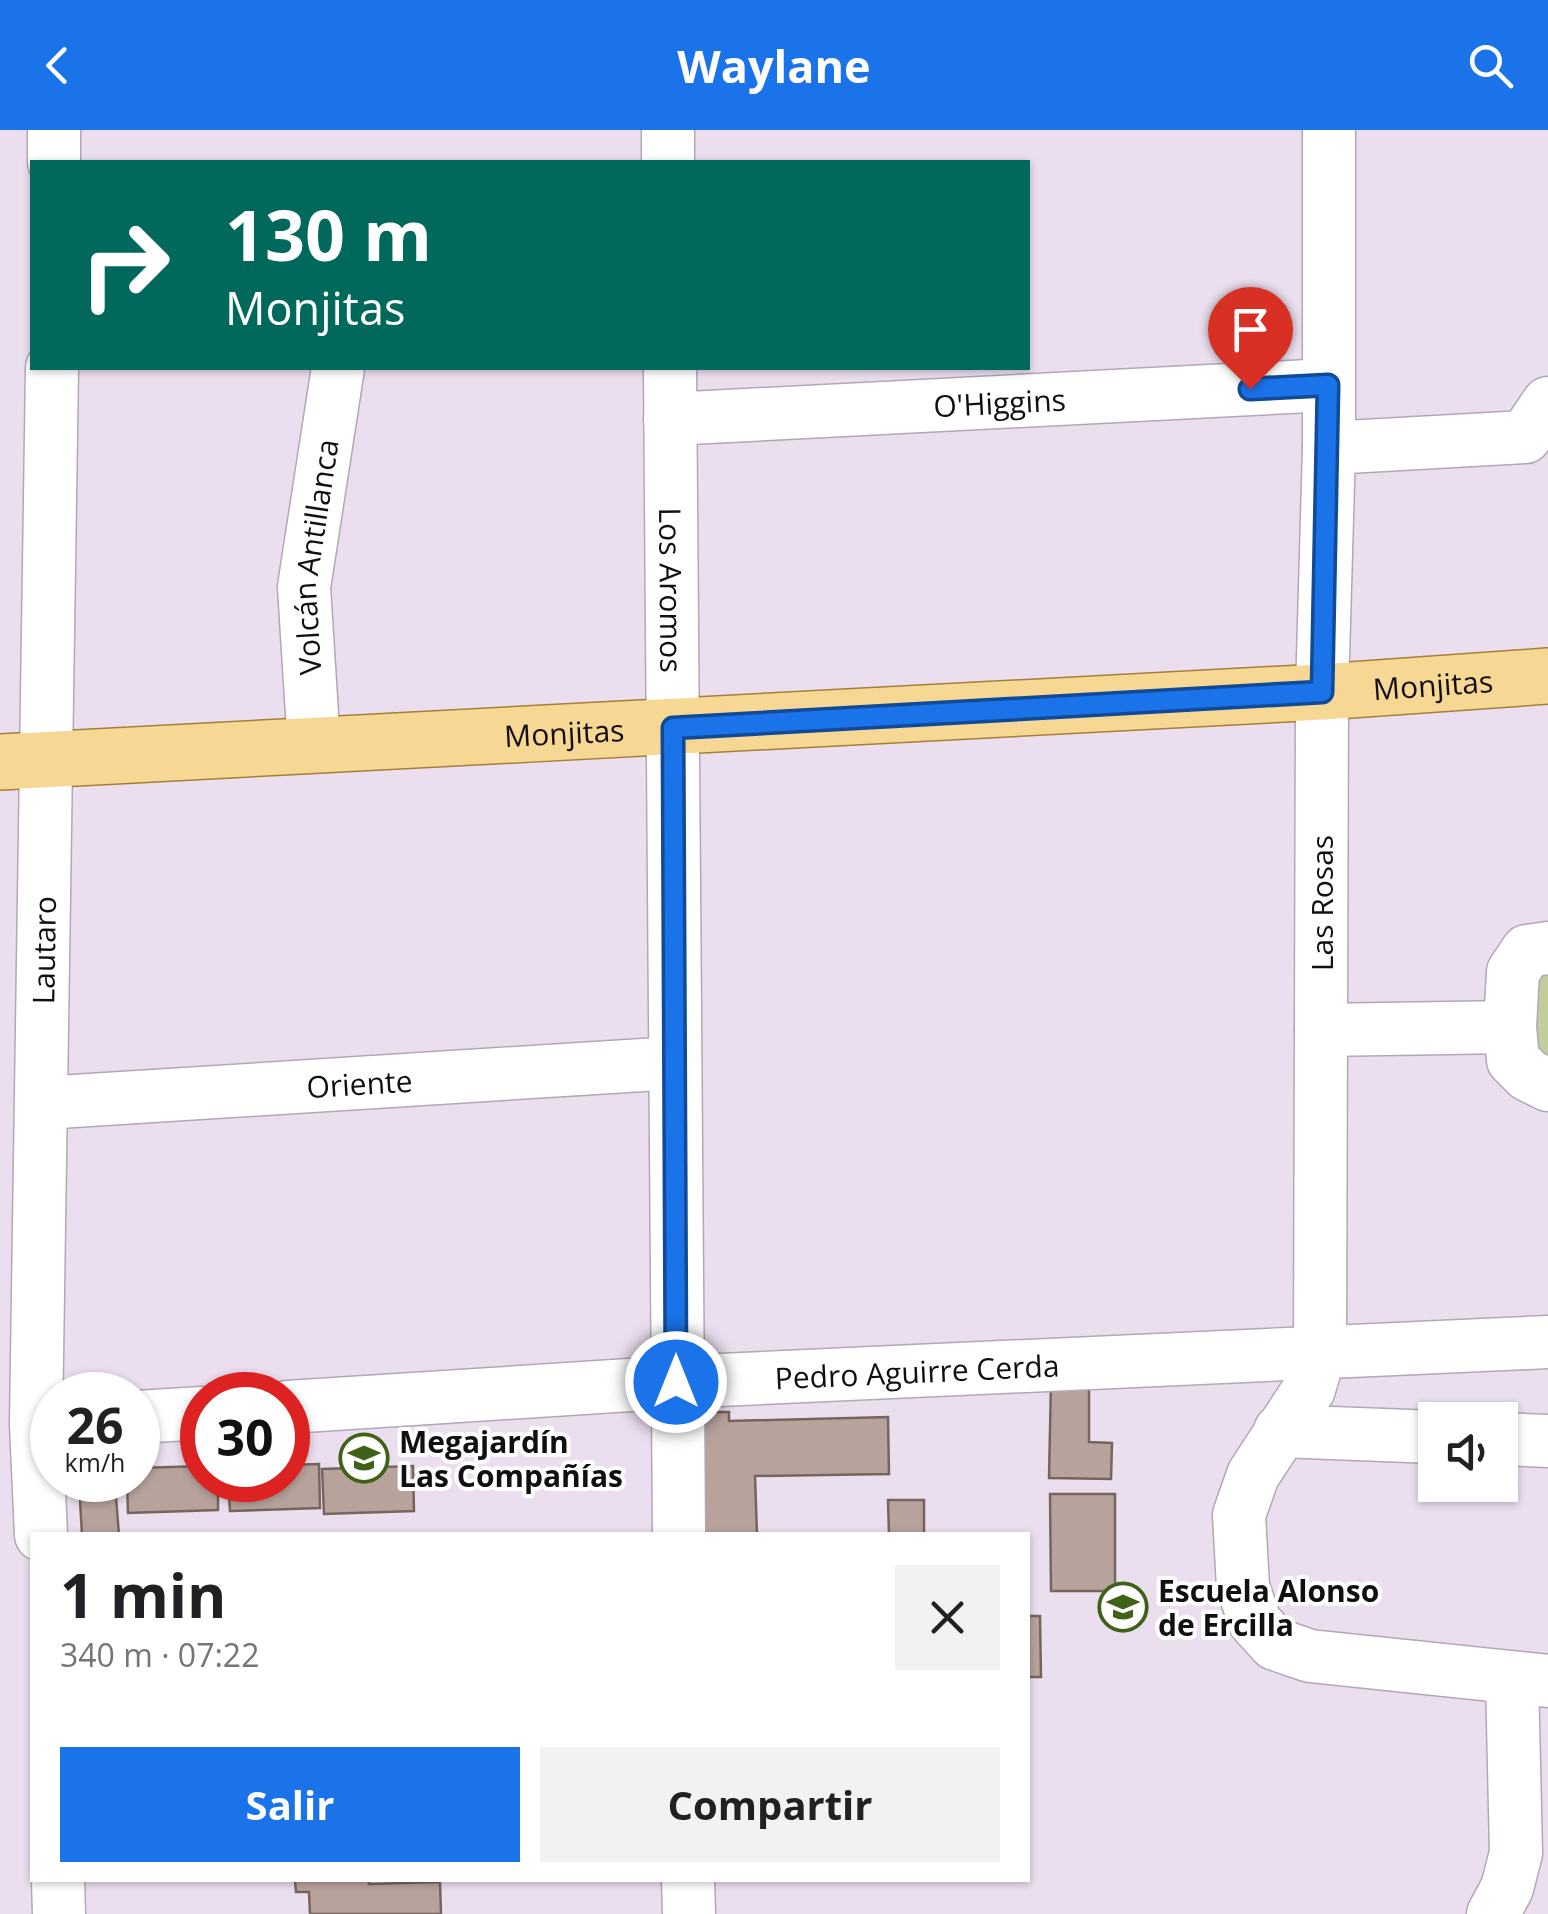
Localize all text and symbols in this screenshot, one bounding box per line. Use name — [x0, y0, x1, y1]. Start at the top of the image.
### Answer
text: Waylane — [677, 35, 871, 96]
icon: back — [30, 38, 85, 93]
icon: search — [1463, 38, 1518, 93]
text: 130 m — [225, 186, 432, 282]
icon: right — [60, 200, 190, 330]
text: Monjitas — [225, 277, 405, 338]
pin — [1208, 287, 1293, 390]
icon: arrive — [1223, 302, 1278, 357]
street label: O'Higgins — [932, 378, 1067, 426]
street label: Volcán Antillanca — [283, 436, 347, 676]
street label: Los Aromos — [651, 507, 693, 673]
street label: Monjitas — [1371, 659, 1494, 709]
street label: Monjitas — [503, 708, 625, 756]
street label: Las Rosas — [1301, 835, 1342, 971]
street label: Lautaro — [22, 896, 64, 1005]
street label: Oriente — [305, 1059, 414, 1107]
position arrow — [624, 1330, 728, 1434]
street label: Pedro Aguirre Cerda — [774, 1344, 1060, 1398]
speed limit sign: 30 — [180, 1372, 310, 1502]
text: 26 — [66, 1391, 124, 1459]
map controls — [1418, 1402, 1518, 1502]
button: sound — [1418, 1402, 1518, 1502]
place label: Megajardín Las Compañías — [399, 1421, 623, 1496]
school or university icon: Megajardín Las Compañías — [338, 1432, 390, 1484]
text: km/h — [65, 1445, 125, 1479]
text: 1 min — [60, 1554, 227, 1636]
button: close — [895, 1565, 1000, 1670]
place label: Escuela Alonso de Ercilla — [1158, 1570, 1379, 1645]
school or university icon: Escuela Alonso de Ercilla — [1097, 1581, 1149, 1633]
text: 340 m · 07:22 — [60, 1633, 259, 1676]
button: Salir — [60, 1747, 520, 1862]
button: Compartir — [540, 1747, 1000, 1862]

